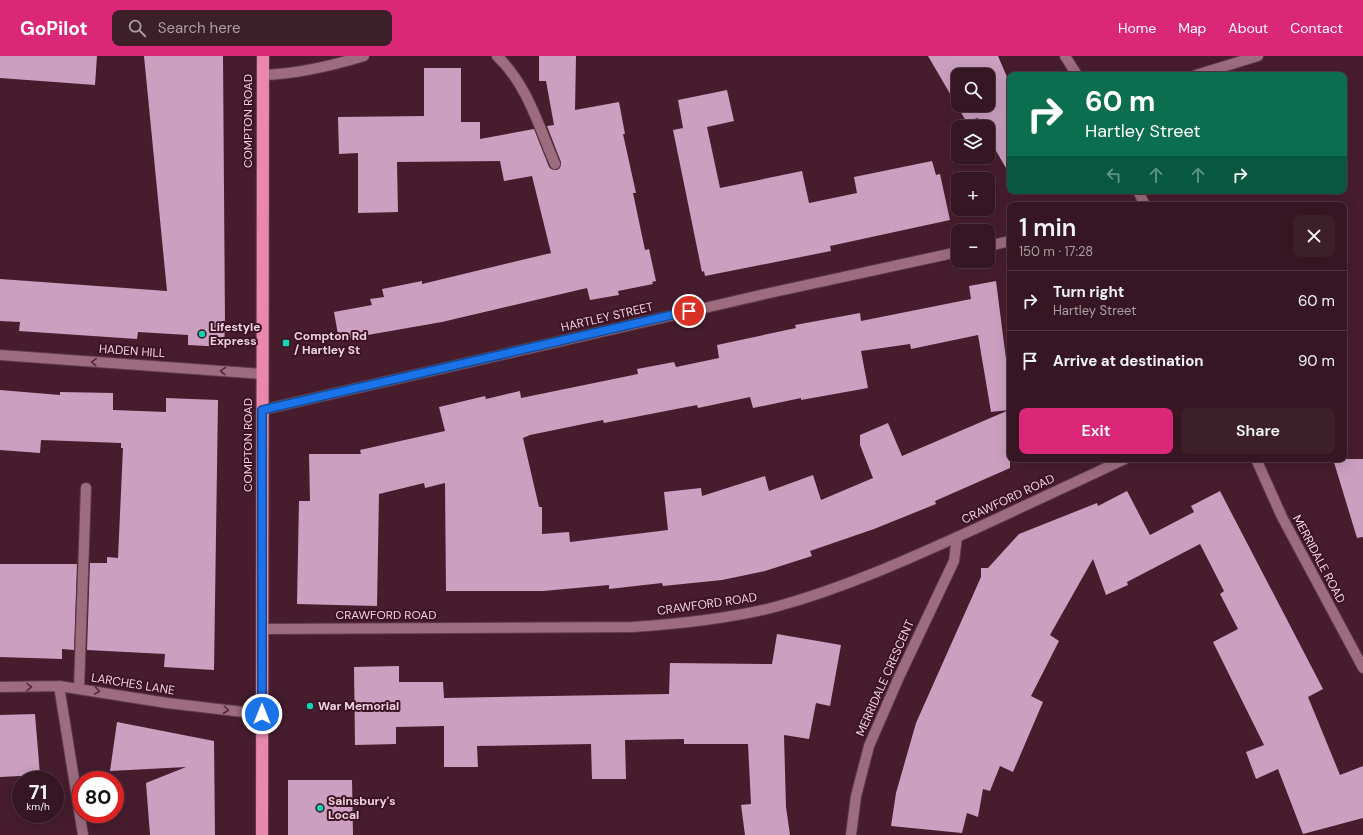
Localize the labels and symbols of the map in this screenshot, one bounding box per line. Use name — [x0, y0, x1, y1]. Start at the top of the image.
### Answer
street label: COMPTON ROAD — [240, 74, 256, 168]
pin — [672, 294, 706, 328]
street label: HARTLEY STREET — [559, 299, 655, 335]
place label: Lifestyle Express — [210, 319, 261, 349]
place label: Compton Rd / Hartley St — [294, 328, 367, 358]
marker: Lifestyle Express — [197, 329, 207, 339]
marker: Compton Rd / Hartley St — [281, 338, 291, 348]
street label: HADEN HILL — [98, 341, 166, 361]
one-way arrow — [91, 357, 97, 366]
one-way arrow — [220, 366, 226, 375]
street label: COMPTON ROAD — [240, 398, 256, 492]
street label: CRAWFORD ROAD — [959, 470, 1057, 528]
street label: MERRIDALE ROAD — [1289, 512, 1349, 606]
street label: CRAWFORD ROAD — [656, 589, 758, 619]
street label: CRAWFORD ROAD — [336, 607, 436, 623]
street label: MERRIDALE CRESCENT — [852, 617, 918, 739]
street label: LARCHES LANE — [90, 669, 176, 699]
one-way arrow — [26, 683, 32, 691]
one-way arrow — [94, 687, 100, 695]
position arrow — [241, 693, 283, 735]
place label: War Memorial — [318, 698, 399, 714]
marker: War Memorial — [305, 701, 315, 711]
one-way arrow — [223, 705, 229, 714]
speed limit sign: 80 — [72, 771, 124, 823]
place label: Sainsbury's Local — [328, 793, 396, 823]
marker: Sainsbury's Local — [315, 803, 325, 813]

